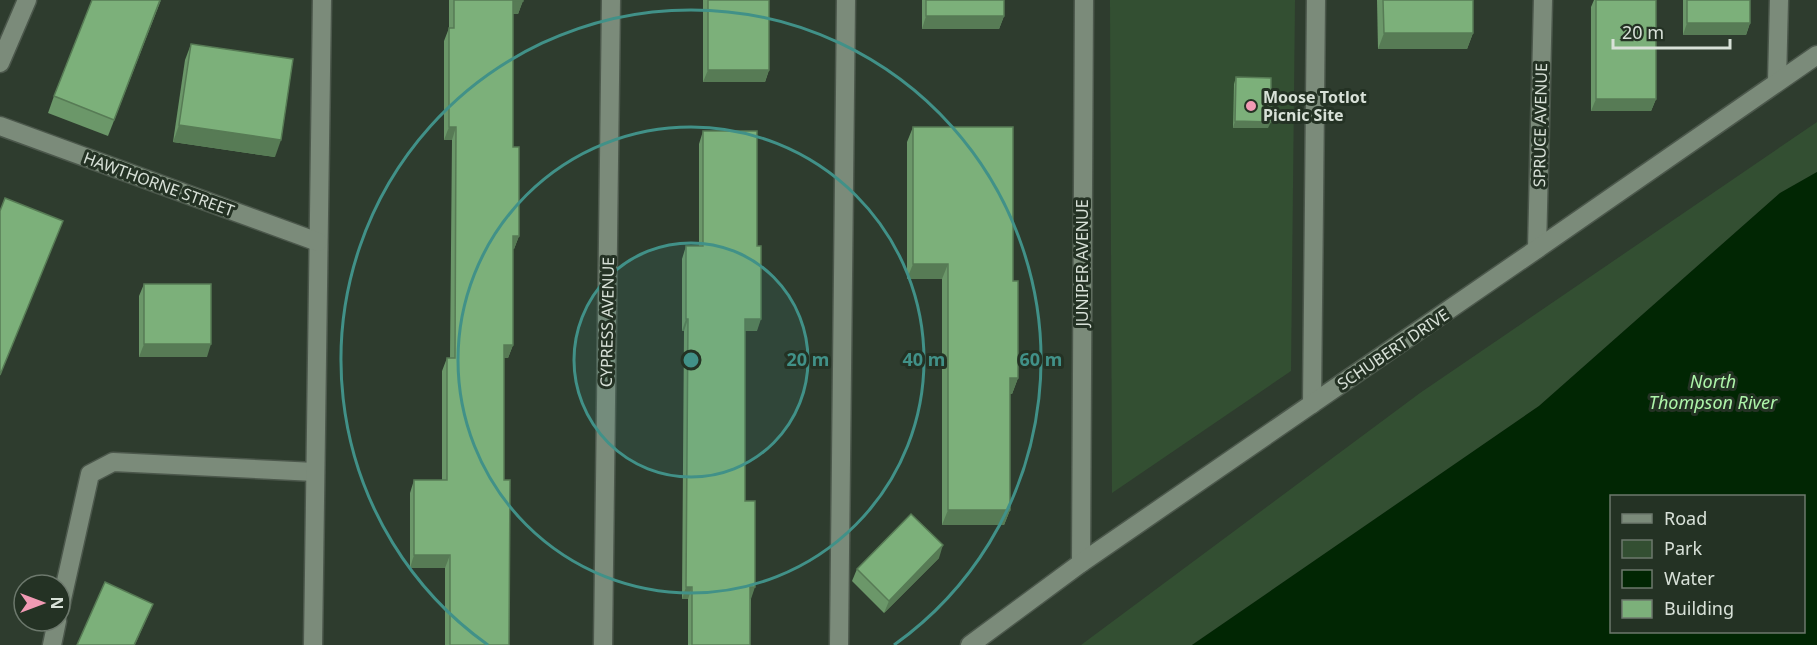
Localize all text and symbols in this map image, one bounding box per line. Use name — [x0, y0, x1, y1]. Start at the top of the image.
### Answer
scale bar — [1613, 12, 1730, 50]
text: 20 m — [1622, 20, 1664, 44]
street label: SPRUCE AVENUE — [1528, 63, 1552, 187]
place label: Moose Totlot Picnic Site — [1263, 86, 1367, 126]
marker: Moose Totlot Picnic Site — [1244, 99, 1258, 113]
street label: HAWTHORNE STREET — [81, 146, 238, 222]
street label: JUNIPER AVENUE — [1071, 199, 1093, 329]
street label: CYPRESS AVENUE — [595, 257, 619, 387]
street label: SCHUBERT DRIVE — [1333, 303, 1453, 395]
text: 20 m — [787, 347, 829, 371]
text: 40 m — [903, 347, 945, 371]
text: 60 m — [1020, 347, 1062, 371]
centre of rings — [681, 350, 701, 370]
water label: North Thompson River — [1649, 369, 1778, 414]
legend — [1610, 495, 1805, 633]
text: Road — [1664, 506, 1707, 530]
text: Park — [1664, 536, 1702, 560]
text: Water — [1664, 566, 1715, 590]
north arrow — [12, 573, 72, 633]
text: N — [46, 596, 68, 610]
text: Building — [1664, 596, 1734, 620]

